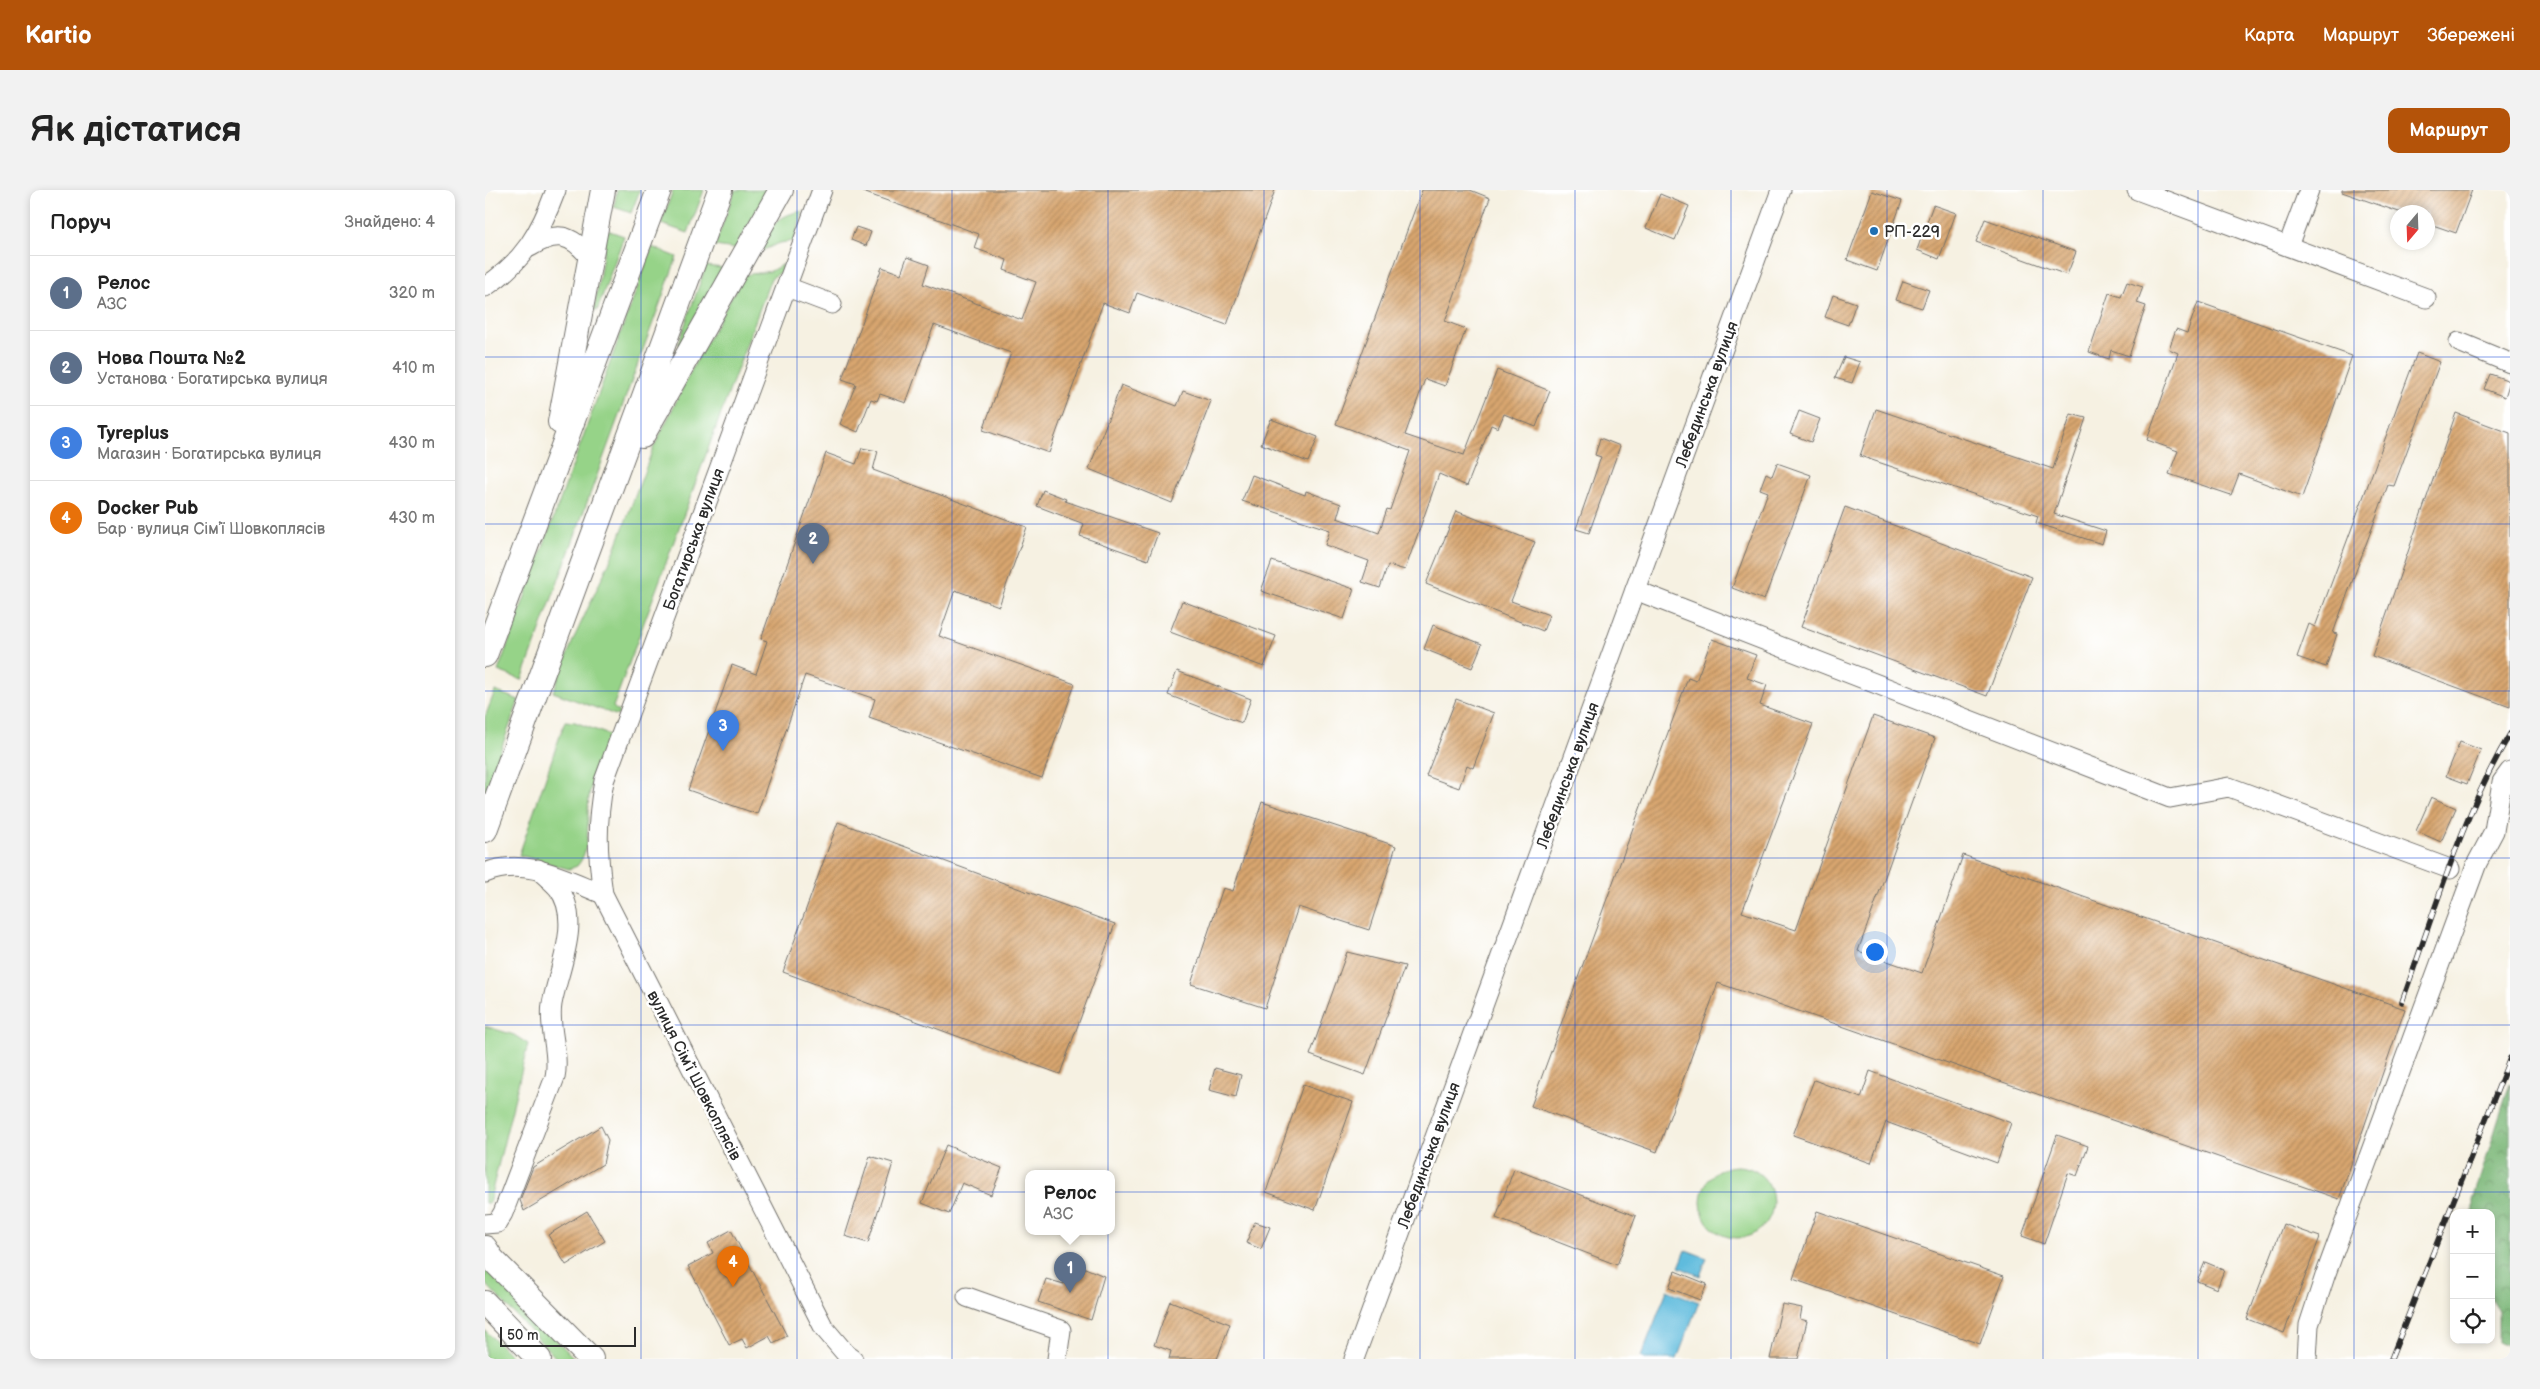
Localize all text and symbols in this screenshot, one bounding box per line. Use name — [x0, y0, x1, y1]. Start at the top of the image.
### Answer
text: Kartio — [25, 21, 92, 50]
text: Карта — [2244, 25, 2295, 46]
text: Маршрут — [2323, 25, 2399, 46]
text: Збережені — [2427, 25, 2515, 46]
button: Маршрут — [2388, 108, 2510, 153]
text: Як дістатися — [30, 109, 242, 152]
north arrow — [2390, 205, 2435, 250]
text: Поруч — [50, 210, 111, 235]
text: Знайдено: 4 — [345, 213, 435, 232]
place label: РП-229 — [1884, 223, 1940, 242]
marker: РП-229 — [1868, 225, 1880, 237]
text: Релос — [97, 272, 150, 295]
text: 1 — [63, 284, 69, 303]
text: 320 m — [389, 284, 435, 303]
text: АЗС — [97, 295, 127, 314]
street label: Лебединська вулиця — [1672, 319, 1743, 471]
text: Нова Пошта №2 — [97, 347, 246, 370]
text: 2 — [61, 359, 71, 378]
text: 410 m — [392, 359, 435, 378]
text: Установа · Богатирська вулиця — [97, 370, 328, 389]
text: Tyreplus — [97, 422, 169, 445]
text: 3 — [61, 434, 71, 453]
text: 430 m — [388, 434, 435, 453]
text: Магазин · Богатирська вулиця — [97, 445, 321, 464]
street label: Богатирська вулиця — [660, 466, 729, 613]
text: Docker Pub — [97, 497, 198, 520]
text: 4 — [61, 509, 71, 528]
text: 430 m — [388, 509, 435, 528]
text: Бар · вулиця Сімʼї Шовкоплясів — [97, 520, 325, 539]
pin: 2 — [797, 523, 829, 564]
street label: Лебединська вулиця — [1533, 700, 1604, 852]
pin: 3 — [707, 710, 739, 751]
your location — [1862, 939, 1888, 965]
street label: вулиця Сімʼї Шовкоплясів — [642, 988, 745, 1164]
street label: Лебединська вулиця — [1394, 1080, 1465, 1232]
popup — [1025, 1170, 1115, 1235]
text: Релос — [1043, 1182, 1097, 1205]
text: АЗС — [1043, 1205, 1073, 1224]
map controls — [2450, 1209, 2495, 1344]
button: + — [2450, 1209, 2495, 1254]
pin: 4 — [717, 1246, 749, 1287]
pin: 1 — [1054, 1252, 1086, 1293]
button: − — [2450, 1254, 2495, 1299]
button: locate — [2450, 1299, 2495, 1344]
scale bar — [500, 1324, 636, 1347]
text: 50 m — [507, 1327, 539, 1344]

